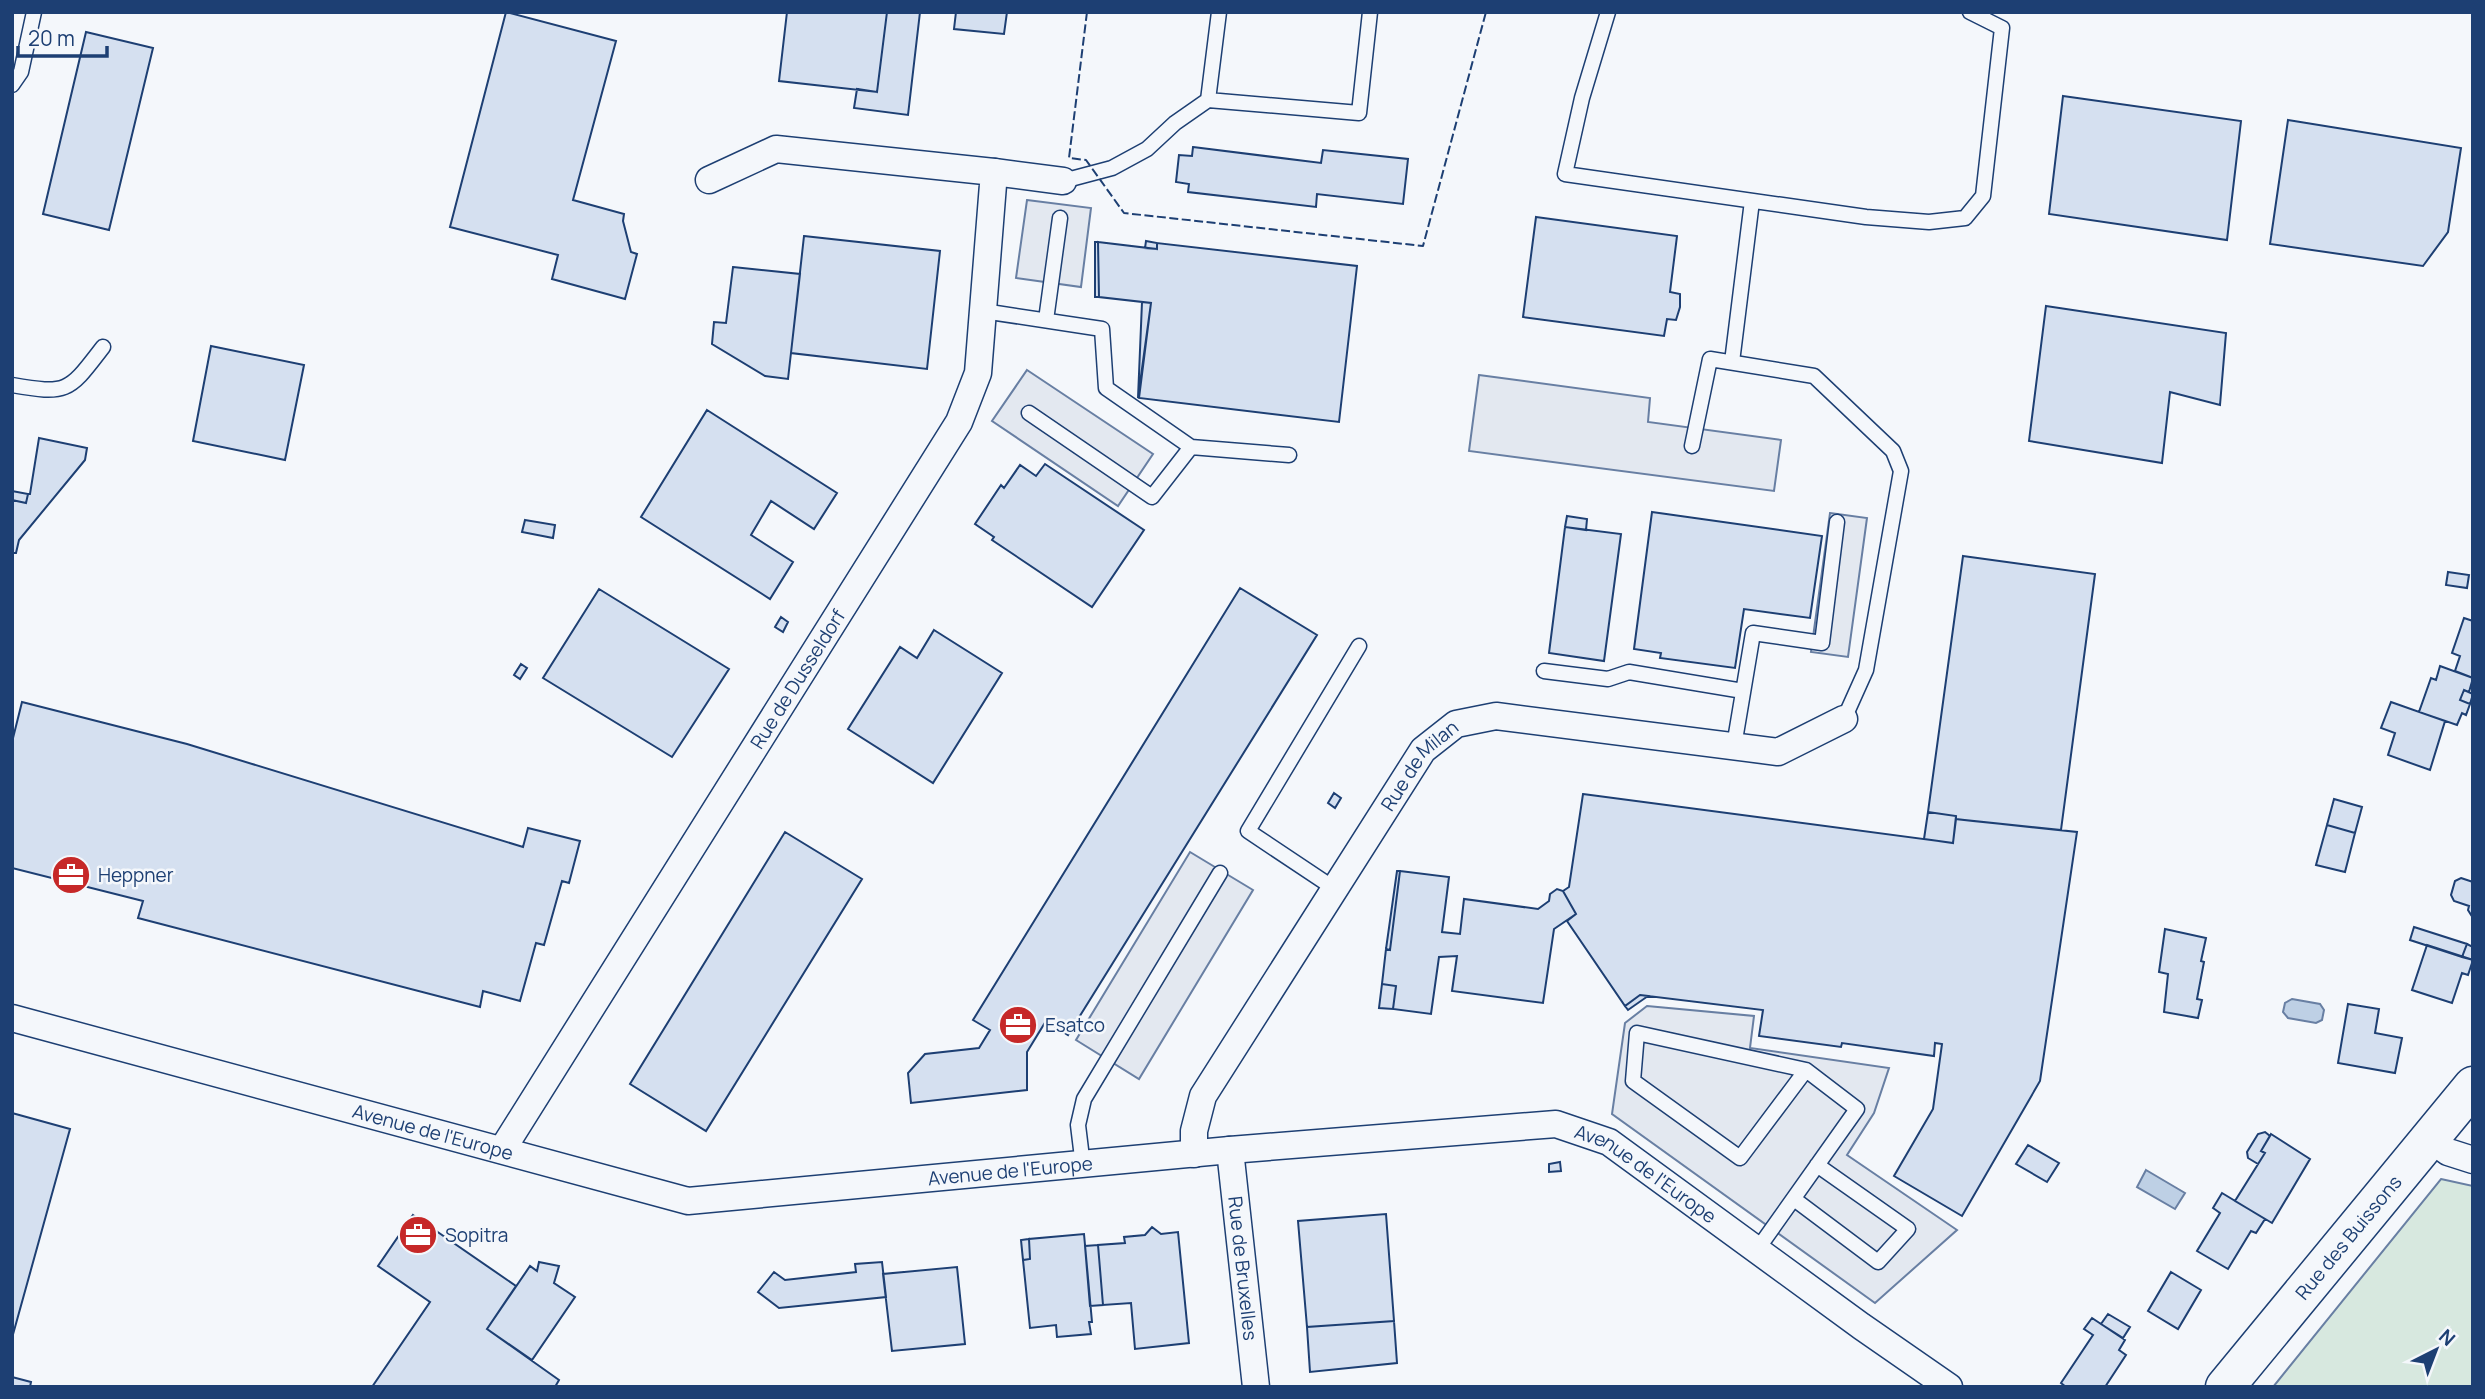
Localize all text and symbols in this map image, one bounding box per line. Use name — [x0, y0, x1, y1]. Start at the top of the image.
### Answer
scale bar — [18, 14, 107, 58]
text: 20 m — [28, 24, 75, 52]
street label: Rue de Dusseldorf — [744, 604, 851, 754]
street label: Rue de Milan — [1375, 714, 1464, 816]
office icon: Heppner — [50, 854, 92, 896]
place label: Heppner — [98, 862, 174, 888]
office icon: Esatco — [997, 1004, 1039, 1046]
place label: Esatco — [1045, 1012, 1105, 1038]
street label: Avenue de l'Europe — [350, 1098, 516, 1166]
street label: Avenue de l'Europe — [1571, 1118, 1722, 1229]
street label: Avenue de l'Europe — [927, 1150, 1094, 1191]
street label: Rue des Buissons — [2289, 1169, 2407, 1305]
street label: Rue de Bruxelles — [1222, 1195, 1264, 1342]
office icon: Sopitra — [397, 1214, 439, 1256]
place label: Sopitra — [445, 1222, 508, 1248]
north arrow — [2401, 1315, 2471, 1385]
text: N — [2434, 1323, 2461, 1352]

